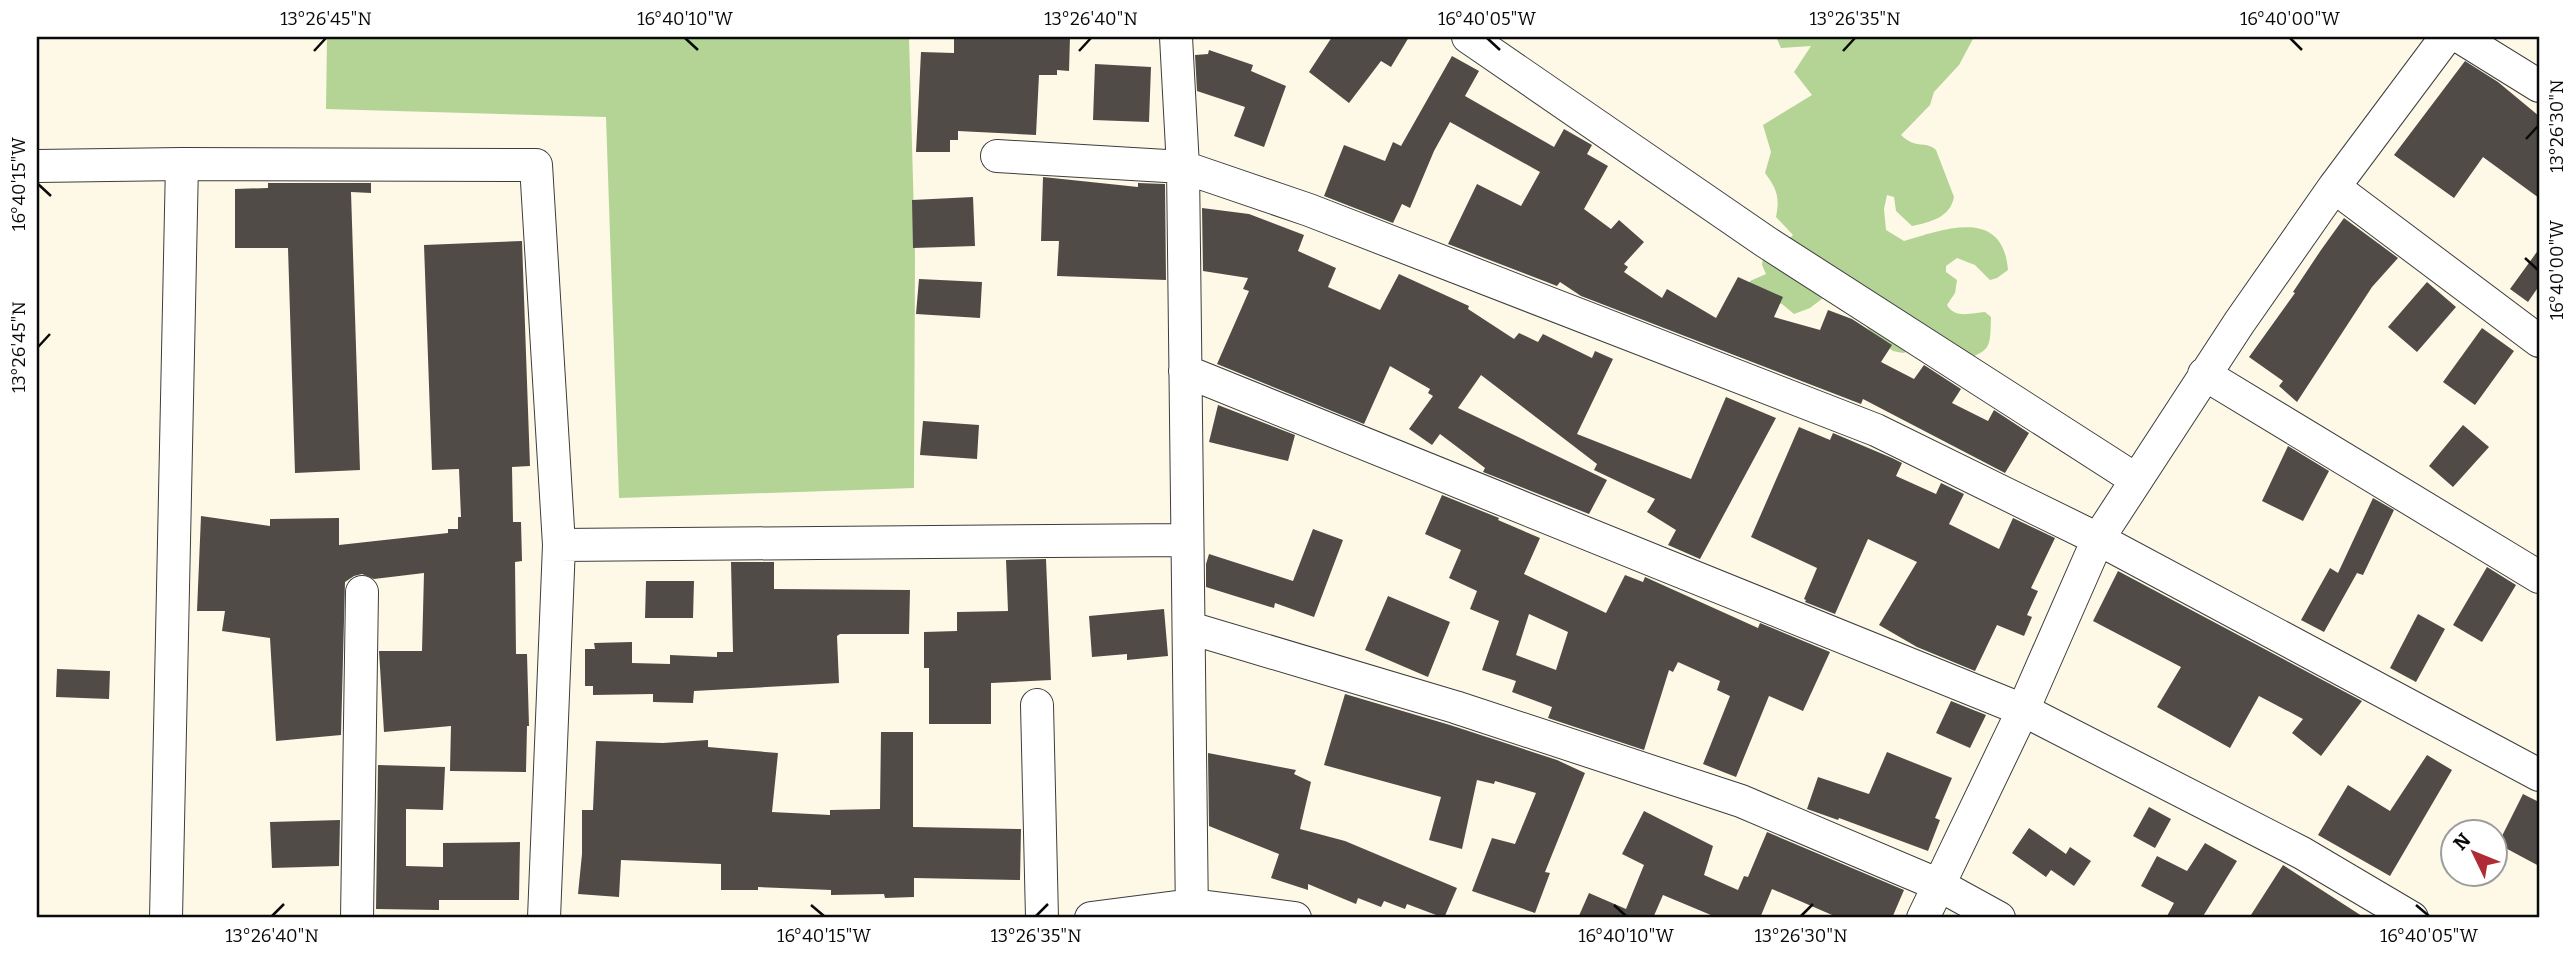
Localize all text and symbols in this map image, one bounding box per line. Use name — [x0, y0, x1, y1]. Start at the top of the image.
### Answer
text: 13°26'45"N — [280, 8, 372, 30]
text: 16°40'10"W — [637, 8, 733, 30]
text: 13°26'40"N — [1044, 8, 1138, 30]
text: 16°40'05"W — [1438, 8, 1537, 30]
text: 13°26'35"N — [1809, 8, 1901, 30]
text: 16°40'00"W — [2240, 8, 2341, 30]
text: 13°26'30"N — [2546, 79, 2568, 173]
text: 16°40'15"W — [8, 137, 30, 231]
text: 16°40'00"W — [2546, 219, 2568, 320]
text: 13°26'45"N — [8, 301, 30, 393]
north arrow — [2440, 818, 2510, 888]
text: N — [2449, 828, 2476, 855]
text: 13°26'40"N — [225, 925, 319, 947]
text: 16°40'15"W — [777, 925, 871, 947]
text: 13°26'35"N — [990, 925, 1082, 947]
text: 16°40'10"W — [1578, 925, 1674, 947]
text: 13°26'30"N — [1754, 925, 1848, 947]
text: 16°40'05"W — [2380, 925, 2479, 947]

